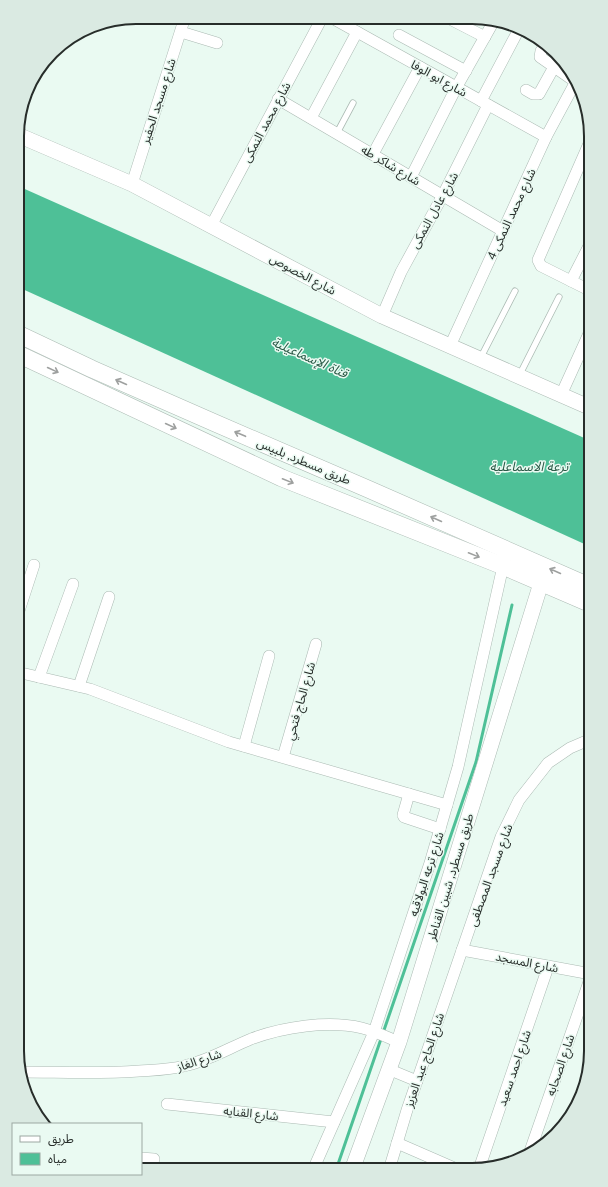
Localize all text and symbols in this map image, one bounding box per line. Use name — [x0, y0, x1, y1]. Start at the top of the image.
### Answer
street label: شارع مسجد الحفير — [137, 56, 181, 147]
street label: شارع ابو الوفا — [407, 56, 470, 101]
street label: شارع محمد النمكى — [239, 79, 295, 166]
street label: شارع شاكر طه — [358, 142, 423, 190]
street label: شارع محمد النمكى 4 — [483, 166, 541, 263]
street label: شارع عادل النمكى — [407, 169, 463, 252]
street label: شارع الخصوص — [266, 250, 339, 299]
water label: قناة الإسماعيلية — [269, 333, 352, 382]
one-way arrow — [47, 367, 59, 374]
one-way arrow — [115, 377, 127, 385]
one-way arrow — [164, 423, 176, 430]
one-way arrow — [234, 430, 246, 437]
street label: طريق مسطرد, بلبيس — [254, 434, 353, 488]
water label: ترعة الاسماعلية — [490, 458, 571, 475]
one-way arrow — [282, 477, 294, 485]
one-way arrow — [430, 515, 442, 522]
one-way arrow — [468, 552, 480, 559]
one-way arrow — [550, 567, 562, 574]
street label: شارع الحاج فتحي — [282, 660, 321, 743]
street label: طريق مسطرد, شبين القناطر — [423, 812, 477, 944]
street label: شارع مسجد المصطفى — [465, 822, 517, 929]
street label: شارع ترعه البولاقيه — [405, 830, 449, 919]
street label: شارع المسجد — [494, 949, 560, 977]
street label: شارع الحاج عبد العزيز — [400, 1011, 449, 1111]
street label: شارع احمد سعيد — [494, 1028, 536, 1109]
street label: شارع الصحابه — [542, 1032, 579, 1098]
street label: شارع الغاز — [174, 1046, 224, 1077]
street label: شارع القنايه — [222, 1103, 279, 1125]
legend — [12, 1123, 142, 1175]
text: طريق — [48, 1131, 74, 1147]
text: مياه — [48, 1151, 67, 1166]

